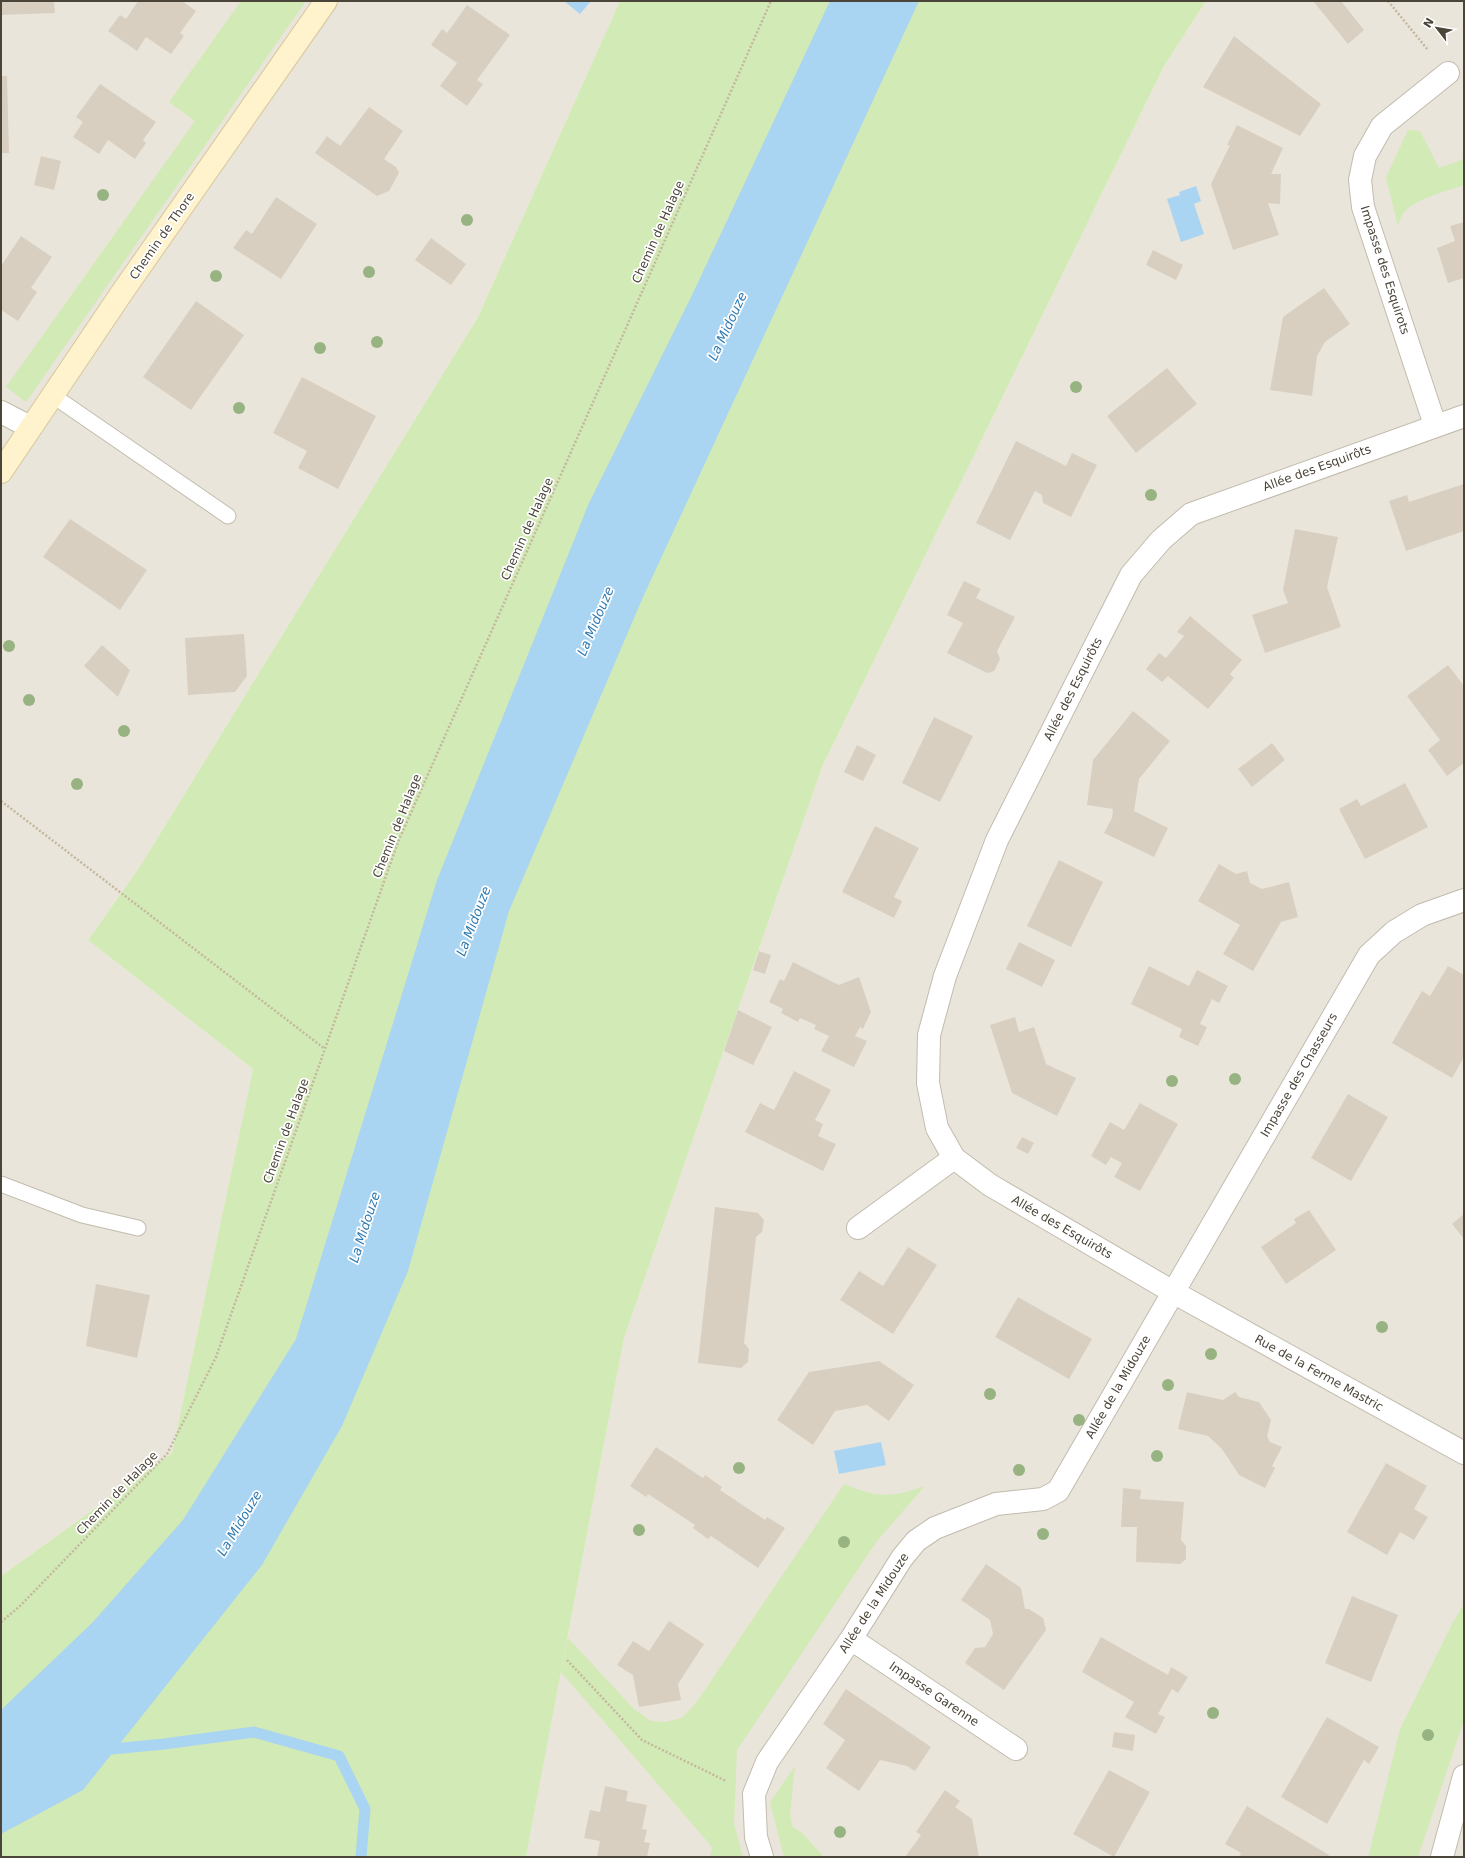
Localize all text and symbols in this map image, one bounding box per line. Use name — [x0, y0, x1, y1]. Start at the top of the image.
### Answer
north arrow — [1417, 8, 1457, 48]
text: N — [1421, 16, 1437, 30]
street label: Chemin de Halage — [629, 179, 687, 285]
street label: Chemin de Thore — [127, 190, 197, 282]
street label: Impasse des Esquirots — [1358, 204, 1412, 336]
water label: La Midouze — [705, 290, 750, 363]
street label: Allée des Esquirôts — [1261, 442, 1373, 494]
street label: Chemin de Halage — [498, 476, 556, 582]
water label: La Midouze — [574, 584, 617, 658]
street label: Allée des Esquirôts — [1041, 635, 1105, 743]
street label: Chemin de Halage — [370, 772, 424, 880]
water label: La Midouze — [453, 884, 494, 958]
street label: Impasse des Chasseurs — [1258, 1010, 1340, 1140]
street label: Chemin de Halage — [260, 1077, 312, 1185]
water label: La Midouze — [346, 1190, 383, 1264]
street label: Allée des Esquirôts — [1009, 1192, 1115, 1262]
street label: Rue de la Ferme Mastric — [1252, 1332, 1386, 1414]
street label: Allée de la Midouze — [1083, 1333, 1153, 1441]
street label: Chemin de Halage — [74, 1448, 160, 1538]
water label: La Midouze — [214, 1488, 265, 1559]
street label: Allée de la Midouze — [836, 1550, 912, 1656]
street label: Impasse Garenne — [886, 1659, 982, 1729]

